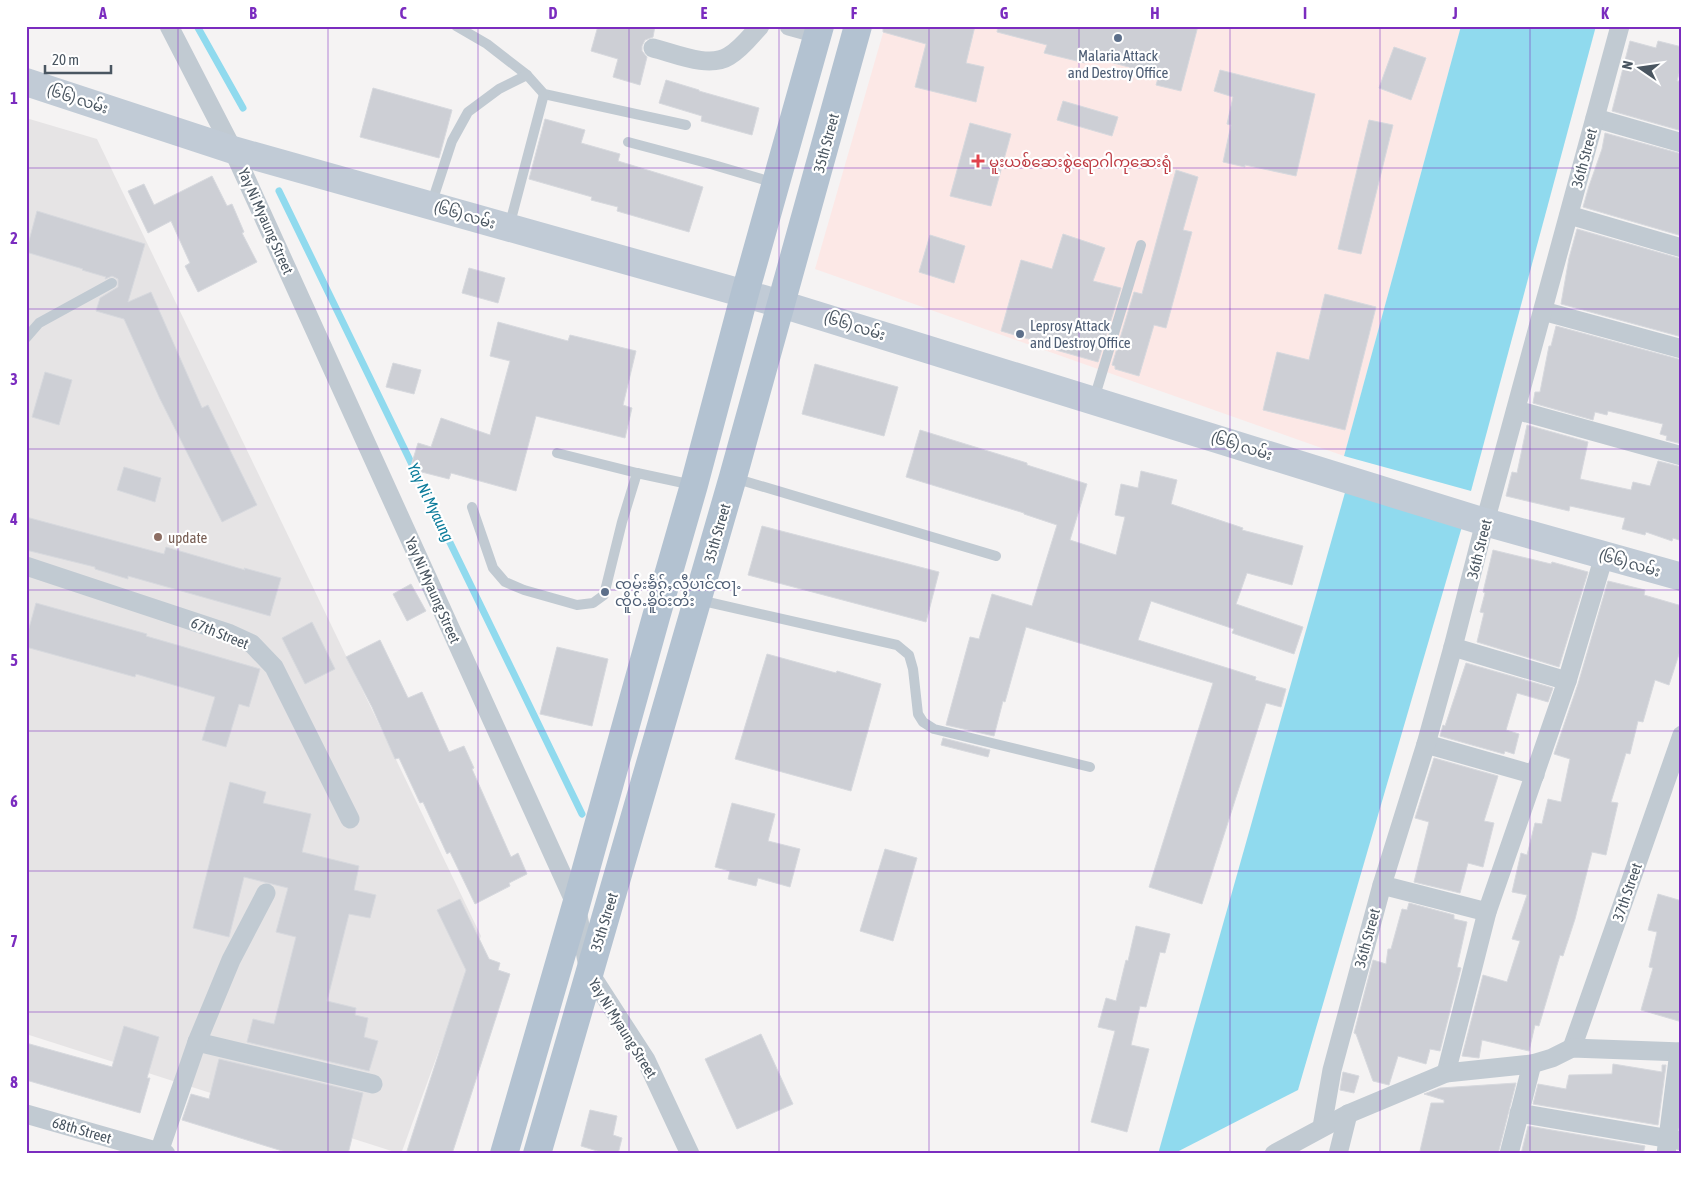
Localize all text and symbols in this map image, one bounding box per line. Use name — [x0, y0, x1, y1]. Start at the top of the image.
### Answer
text: A — [98, 4, 107, 22]
text: B — [249, 4, 257, 22]
text: C — [399, 4, 407, 22]
text: D — [549, 4, 558, 22]
text: E — [701, 4, 708, 22]
text: F — [851, 4, 858, 22]
text: G — [1000, 4, 1009, 22]
text: H — [1150, 4, 1160, 22]
text: I — [1303, 4, 1307, 22]
text: J — [1451, 4, 1458, 22]
text: K — [1601, 4, 1609, 22]
marker: Malaria Attack and Destroy Office — [1112, 32, 1124, 44]
scale bar — [45, 42, 111, 74]
north arrow — [1616, 42, 1666, 92]
place label: Malaria Attack and Destroy Office — [1068, 47, 1168, 81]
text: 20 m — [52, 51, 79, 68]
text: N — [1619, 59, 1636, 71]
street label: (၆၆) လမ်း — [45, 80, 111, 117]
text: 1 — [10, 89, 18, 107]
street label: 35th Street — [810, 111, 842, 175]
street label: 36th Street — [1568, 126, 1600, 190]
place label: မူးယစ်ဆေးစွဲရောဂါကုဆေးရုံ — [989, 152, 1172, 174]
marker: မူးယစ်ဆေးစွဲရောဂါကုဆေးရုံ — [971, 154, 985, 168]
street label: Yay Ni Myaung Street — [235, 165, 297, 277]
street label: (၆၆) လမ်း — [432, 197, 498, 232]
text: 2 — [10, 229, 18, 247]
street label: (၆၆) လမ်း — [822, 308, 888, 343]
place label: Leprosy Attack and Destroy Office — [1030, 317, 1131, 351]
marker: Leprosy Attack and Destroy Office — [1014, 328, 1026, 340]
text: 3 — [10, 370, 18, 388]
street label: (၆၆) လမ်း — [1209, 428, 1275, 463]
water label: Yay Ni Myaung — [403, 460, 458, 545]
street label: 35th Street — [700, 501, 734, 565]
text: 4 — [9, 510, 18, 528]
street label: 36th Street — [1463, 518, 1495, 580]
place label: update — [168, 529, 208, 546]
marker: update — [152, 531, 164, 543]
street label: Yay Ni Myaung Street — [402, 534, 464, 646]
street label: (၆၆) လမ်း — [1597, 545, 1663, 580]
place label: ၸုမ်းၶႅၵ်ႇလီပၢင်ၸႃႉ ၸိူဝ်ႉၶိူဝ်းတႆး — [615, 574, 741, 613]
marker: ၸုမ်းၶႅၵ်ႇလီပၢင်ၸႃႉ ၸိူဝ်ႉၶိူဝ်းတႆး — [599, 586, 611, 598]
street label: 67th Street — [189, 614, 251, 652]
text: 5 — [10, 651, 18, 669]
text: 6 — [10, 792, 18, 810]
street label: 37th Street — [1609, 861, 1645, 923]
street label: 35th Street — [587, 891, 621, 953]
street label: 36th Street — [1351, 906, 1383, 970]
text: 7 — [10, 932, 18, 950]
street label: Yay Ni Myaung Street — [585, 975, 661, 1081]
text: 8 — [10, 1073, 18, 1091]
street label: 68th Street — [50, 1113, 114, 1147]

